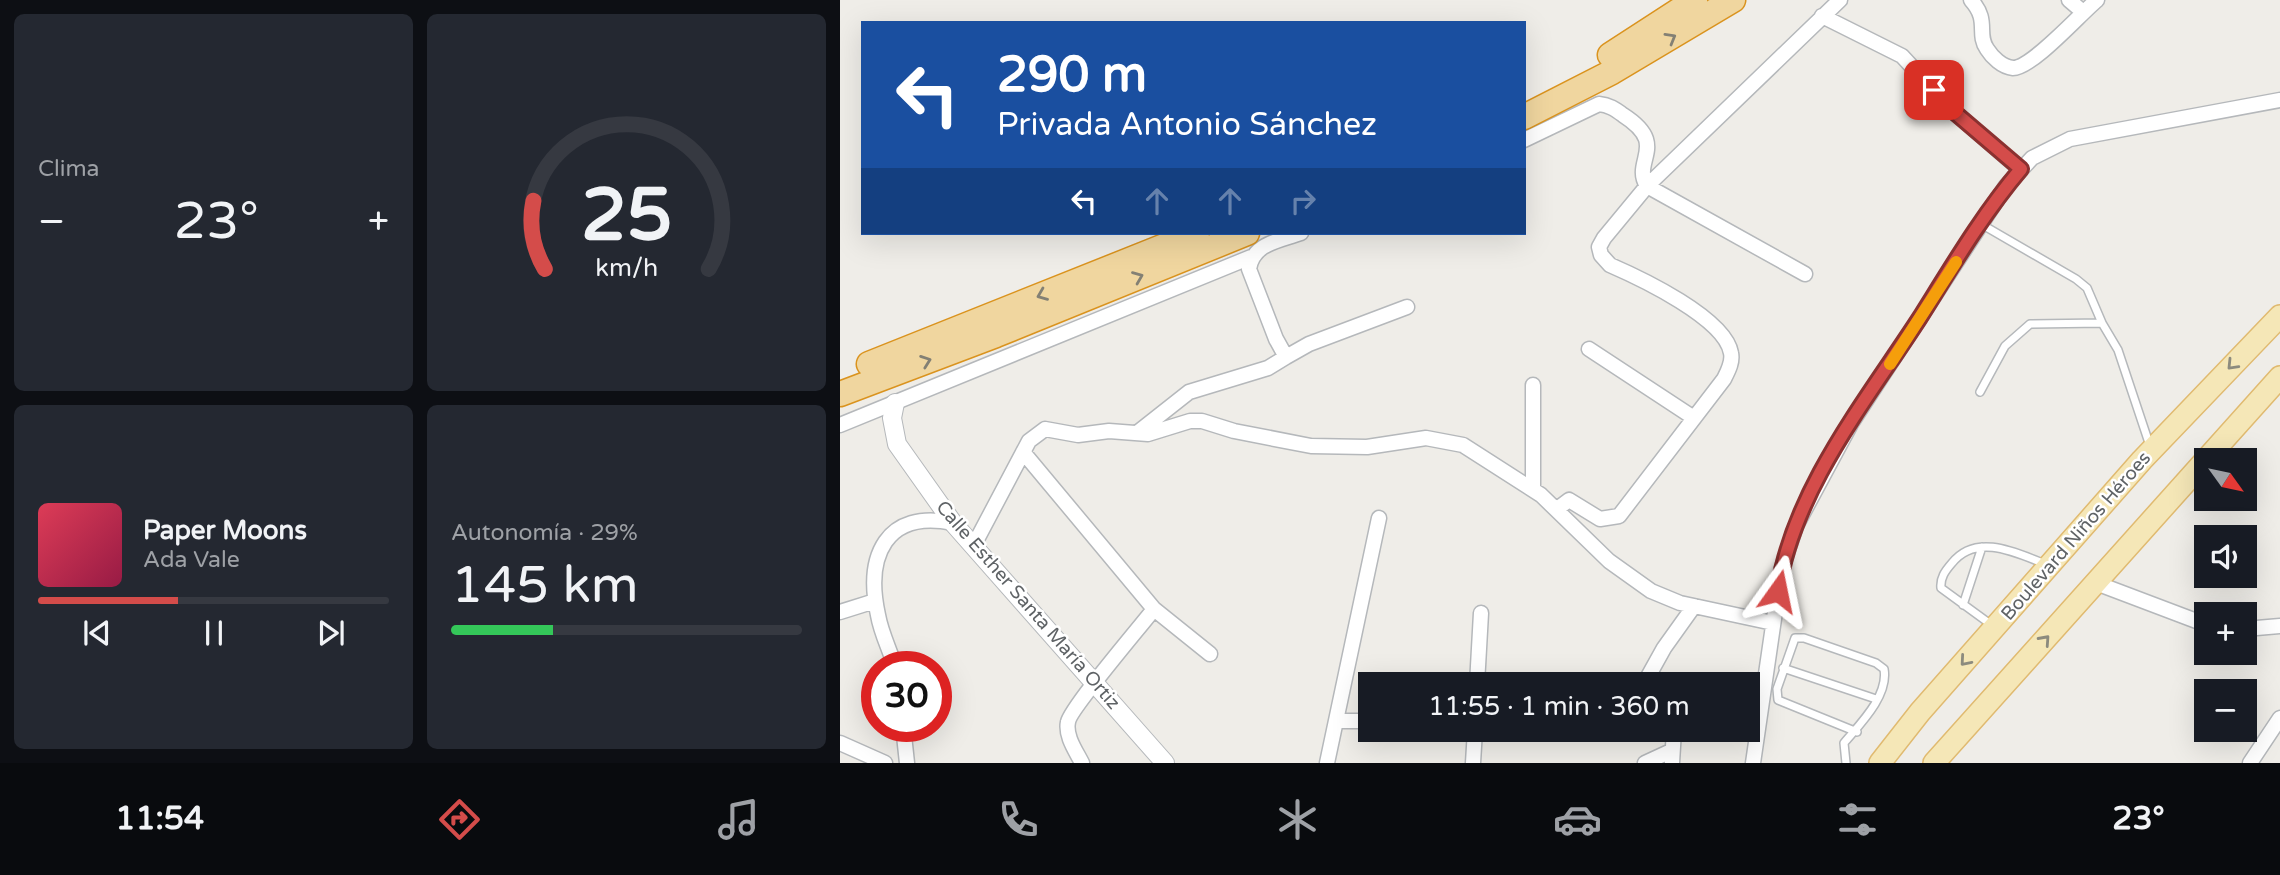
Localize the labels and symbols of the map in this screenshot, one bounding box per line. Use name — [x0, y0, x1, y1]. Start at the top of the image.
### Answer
one-way arrow — [1663, 33, 1676, 46]
pin — [1904, 60, 1964, 120]
one-way arrow — [1131, 271, 1143, 285]
one-way arrow — [1037, 286, 1049, 300]
one-way arrow — [920, 355, 932, 369]
one-way arrow — [2228, 357, 2241, 370]
street label: Boulevard Niños Héroes — [1997, 447, 2155, 625]
north arrow — [2194, 448, 2258, 511]
street label: Calle Esther Santa María Ortiz — [931, 496, 1125, 714]
position arrow — [1741, 554, 1815, 628]
one-way arrow — [2037, 635, 2050, 648]
speed limit sign: 30 — [861, 651, 952, 742]
one-way arrow — [1961, 653, 1973, 666]

